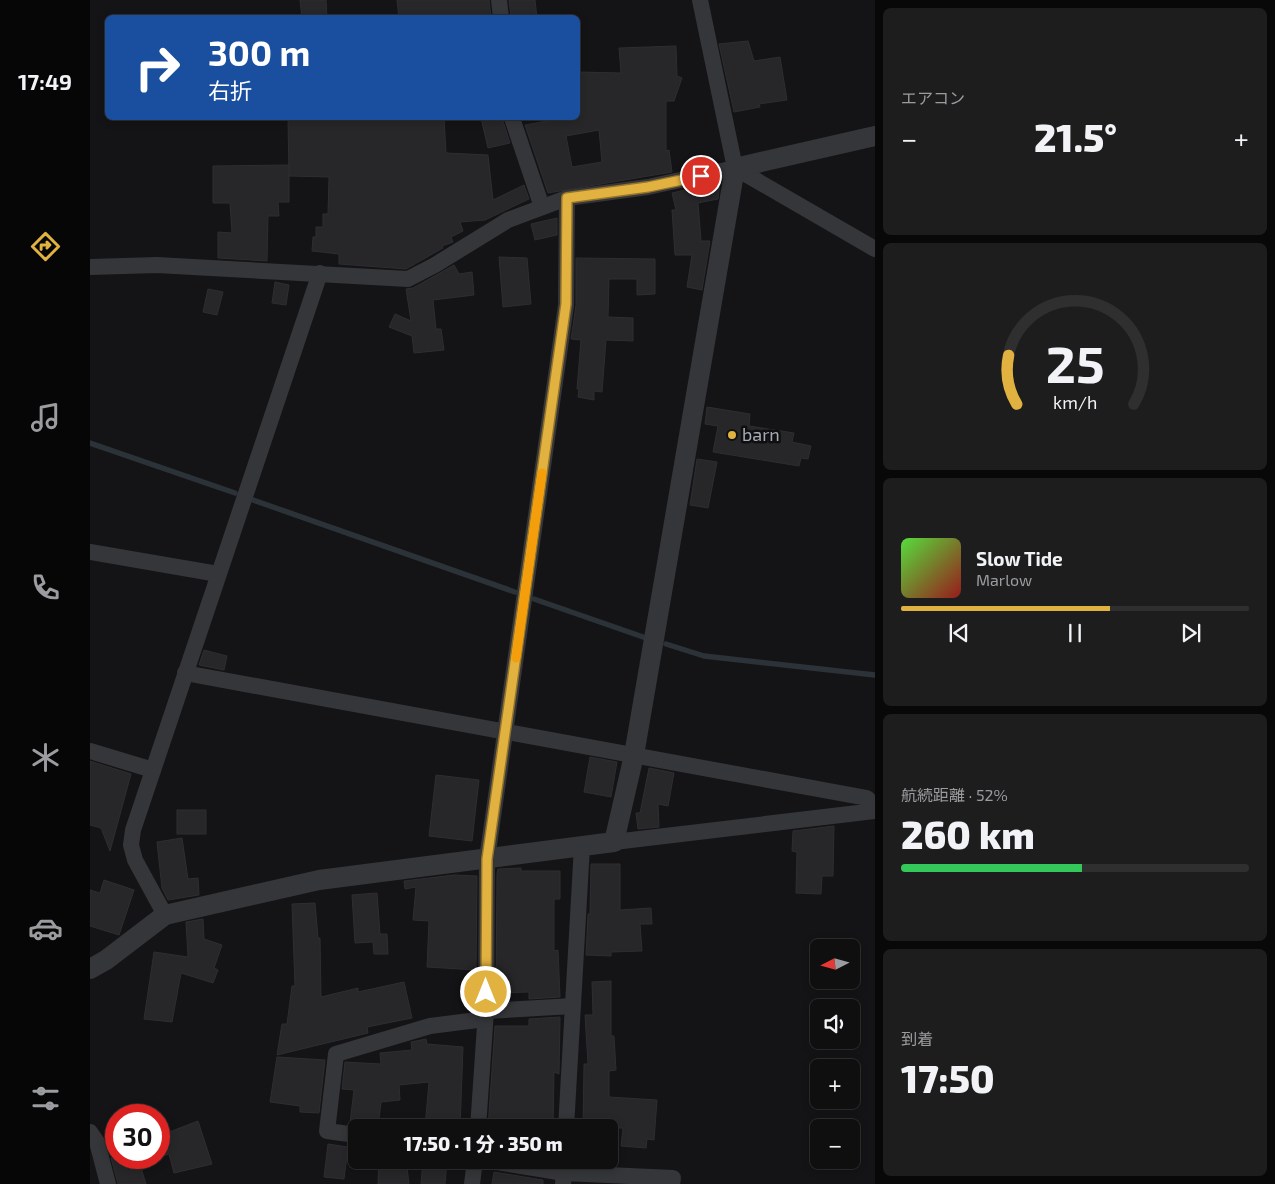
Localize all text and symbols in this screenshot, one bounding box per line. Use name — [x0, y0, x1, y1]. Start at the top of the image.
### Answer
text: 300 m — [208, 31, 310, 73]
icon: right — [125, 35, 190, 100]
text: 17:49 — [18, 68, 72, 94]
text: 右折 — [208, 77, 252, 103]
text: エアコン — [901, 88, 965, 107]
text: 21.5° — [1034, 114, 1117, 160]
text: − — [901, 121, 917, 155]
text: + — [1234, 121, 1249, 155]
pin — [680, 155, 722, 197]
icon: arrive — [687, 162, 715, 190]
icon: directions — [28, 229, 63, 264]
text: 25 — [1046, 331, 1104, 393]
text: km/h — [1053, 391, 1097, 413]
icon: music — [28, 400, 63, 435]
place label: barn — [742, 423, 780, 445]
marker: barn — [726, 429, 738, 441]
text: Slow Tide — [976, 547, 1063, 570]
icon: phone — [28, 570, 63, 605]
text: Marlow — [976, 570, 1032, 589]
icon: previous — [945, 619, 973, 647]
icon: pause — [1061, 619, 1089, 647]
icon: next — [1177, 619, 1205, 647]
icon: climate — [28, 740, 63, 775]
text: 航続距離 · 52% — [901, 785, 1008, 804]
text: 260 km — [901, 811, 1035, 857]
icon: car — [28, 911, 63, 946]
north arrow — [810, 939, 860, 989]
map controls — [810, 939, 860, 1169]
position arrow — [459, 965, 511, 1017]
button: sound — [810, 999, 860, 1049]
text: 到着 — [901, 1029, 933, 1048]
text: 17:50 — [901, 1055, 995, 1101]
button: + — [810, 1059, 860, 1109]
icon: filters — [28, 1081, 63, 1116]
speed limit sign: 30 — [105, 1104, 170, 1169]
button: − — [810, 1119, 860, 1169]
text: 17:50 · 1 分 · 350 m — [403, 1132, 563, 1155]

